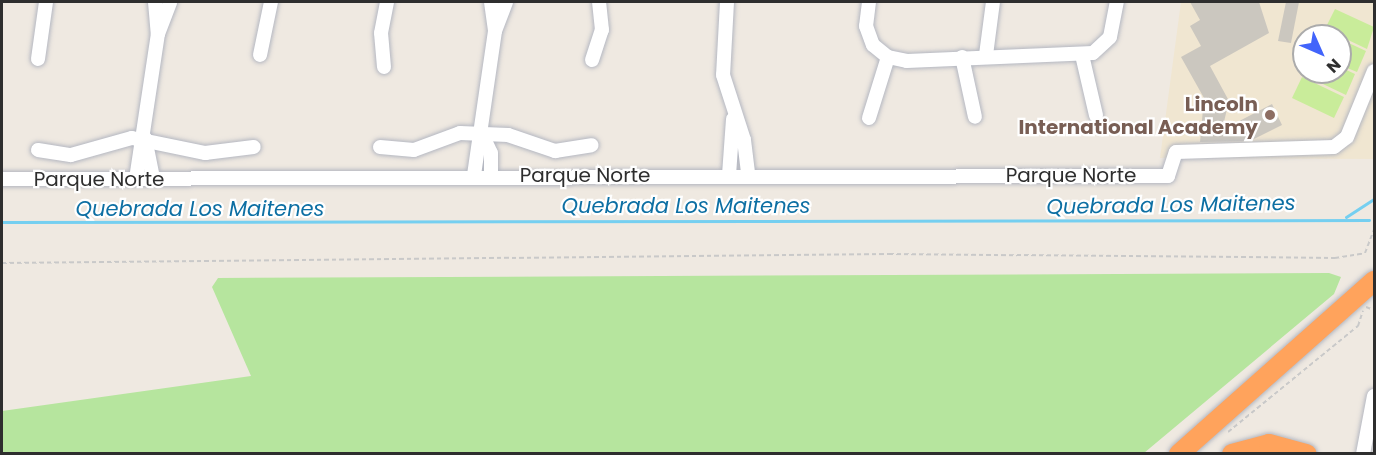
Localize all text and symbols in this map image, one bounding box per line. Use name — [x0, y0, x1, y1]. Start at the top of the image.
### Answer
north arrow — [1292, 24, 1352, 84]
text: N — [1321, 53, 1346, 78]
place label: Lincoln International Academy — [1018, 92, 1258, 139]
marker: Lincoln International Academy — [1263, 108, 1277, 122]
street label: Parque Norte — [520, 163, 650, 187]
street label: Parque Norte — [1006, 163, 1136, 187]
street label: Parque Norte — [34, 167, 164, 191]
water label: Quebrada Los Maitenes — [1046, 190, 1296, 220]
water label: Quebrada Los Maitenes — [561, 193, 811, 219]
water label: Quebrada Los Maitenes — [75, 196, 325, 222]

